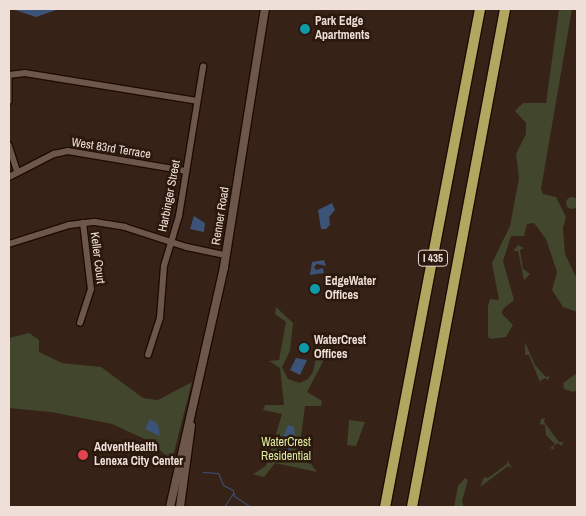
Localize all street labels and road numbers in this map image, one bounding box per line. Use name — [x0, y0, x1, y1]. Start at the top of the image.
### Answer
street label: West 83rd Terrace — [70, 136, 152, 162]
street label: Harbinger Street — [156, 159, 184, 233]
street label: Renner Road — [209, 186, 233, 246]
street label: Keller Court — [87, 231, 107, 285]
road number: I 435 — [417, 250, 449, 266]

